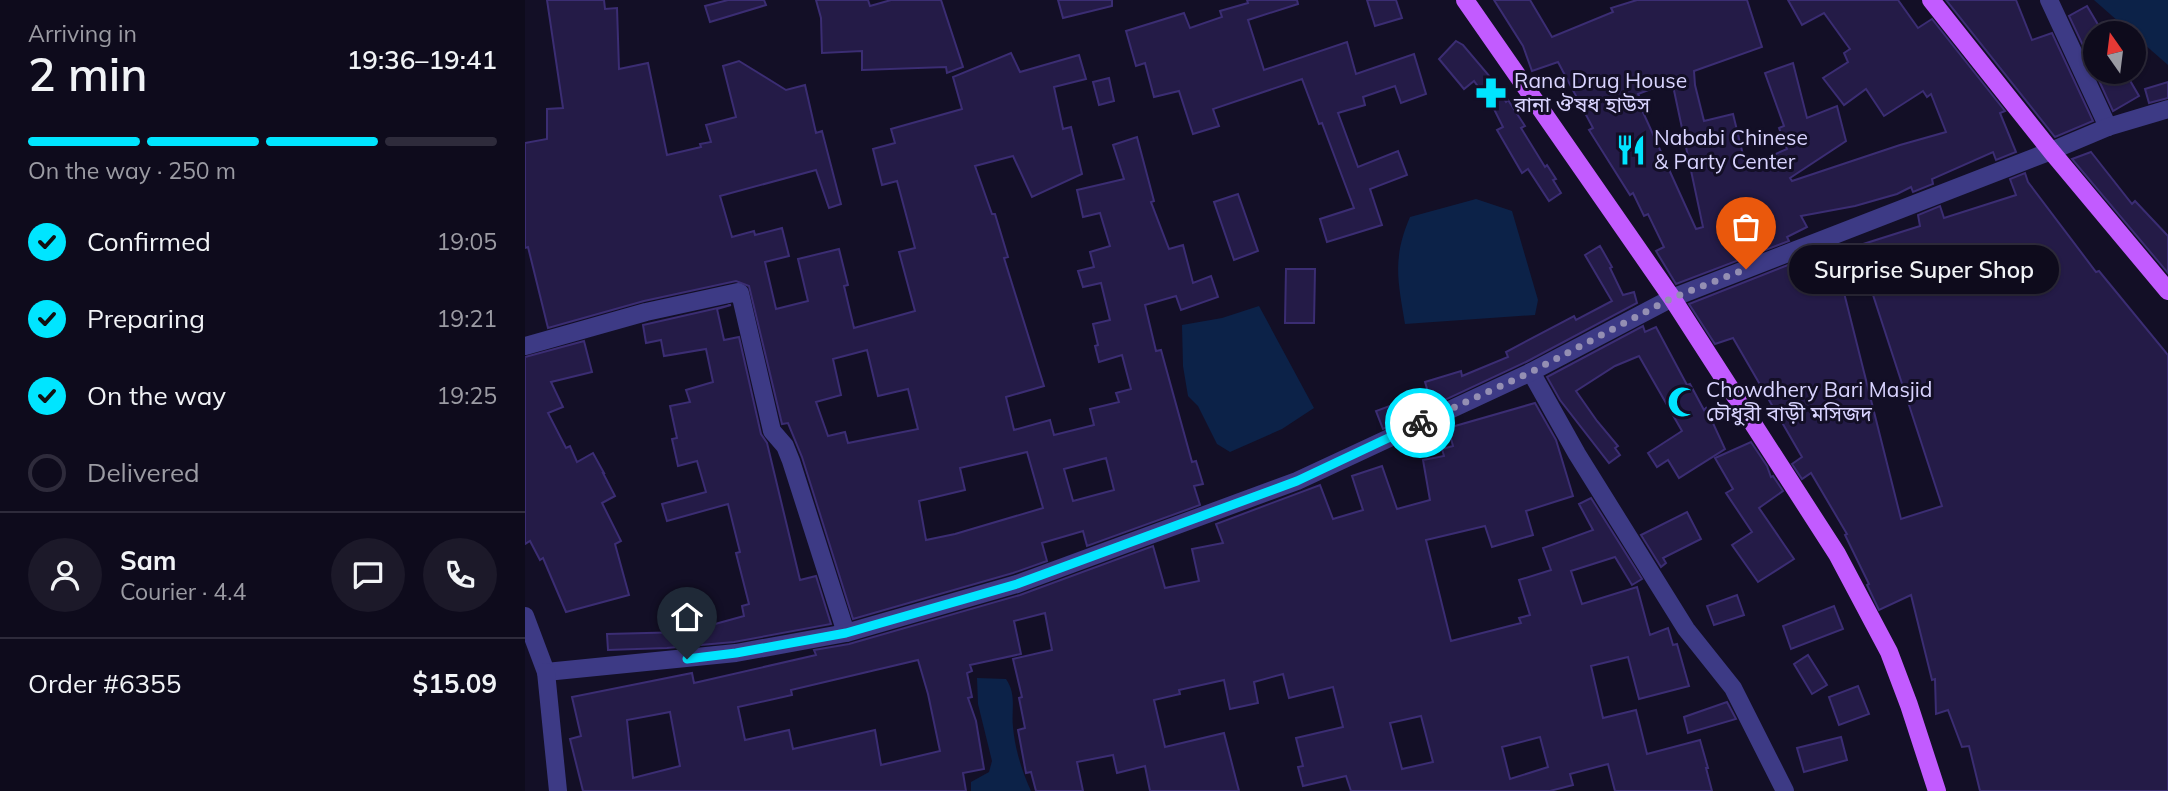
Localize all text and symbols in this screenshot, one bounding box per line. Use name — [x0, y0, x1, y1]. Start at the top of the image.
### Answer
text: Arriving in — [28, 19, 137, 48]
north arrow — [2083, 21, 2145, 84]
map controls — [2083, 21, 2146, 84]
text: 19:36–19:41 — [347, 43, 497, 76]
text: 2 min — [28, 45, 147, 103]
place label: Rana Drug House রানা ঔষধ হাউস — [1513, 67, 1687, 117]
pharmacy icon: Rana Drug House রানা ঔষধ হাউস — [1474, 76, 1508, 110]
place label: Nababi Chinese & Party Center — [1654, 124, 1808, 174]
restaurant icon: Nababi Chinese & Party Center — [1614, 133, 1648, 167]
text: On the way · 250 m — [28, 156, 236, 185]
pin — [1716, 197, 1776, 269]
icon: bag — [1727, 208, 1765, 246]
icon: check — [28, 223, 66, 261]
text: Confirmed — [87, 225, 211, 258]
text: 19:05 — [437, 227, 497, 256]
callout: Surprise Super Shop — [1788, 244, 2057, 294]
text: Surprise Super Shop — [1814, 255, 2034, 284]
icon: check — [28, 300, 66, 338]
text: Preparing — [87, 302, 205, 335]
text: 19:21 — [437, 304, 497, 333]
place label: Chowdhery Bari Masjid চৌধুরী বাড়ী মসিজদ — [1706, 376, 1932, 426]
icon: check — [28, 377, 66, 415]
text: On the way — [87, 379, 226, 412]
text: 19:25 — [437, 381, 497, 410]
mosque icon: Chowdhery Bari Masjid চৌধুরী বাড়ী মসিজদ — [1666, 385, 1700, 419]
courier — [1385, 388, 1455, 458]
icon: bike — [1401, 404, 1439, 442]
text: Delivered — [87, 456, 200, 489]
button: person — [28, 538, 102, 612]
button: chat — [331, 538, 405, 612]
button: phone — [423, 538, 497, 612]
text: Sam — [120, 544, 176, 577]
text: Courier · 4.4 — [120, 577, 246, 606]
pin — [657, 587, 717, 659]
icon: home — [668, 598, 706, 636]
text: Order #6355 — [28, 667, 181, 700]
text: $15.09 — [413, 667, 497, 700]

